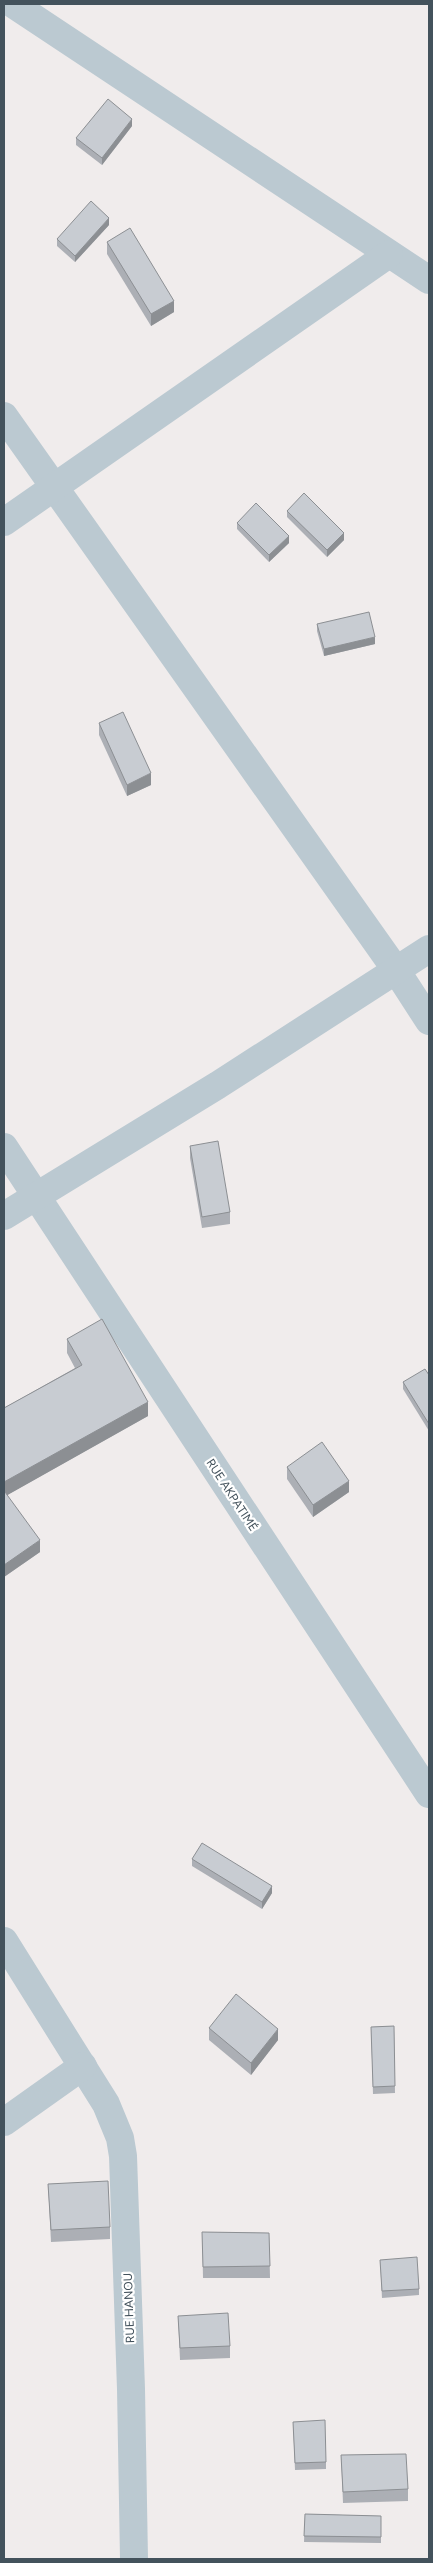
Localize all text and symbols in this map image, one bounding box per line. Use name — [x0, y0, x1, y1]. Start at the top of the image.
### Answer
street label: RUE AKPATIMÉ — [203, 1456, 261, 1534]
street label: RUE HANOU — [121, 2273, 137, 2343]

